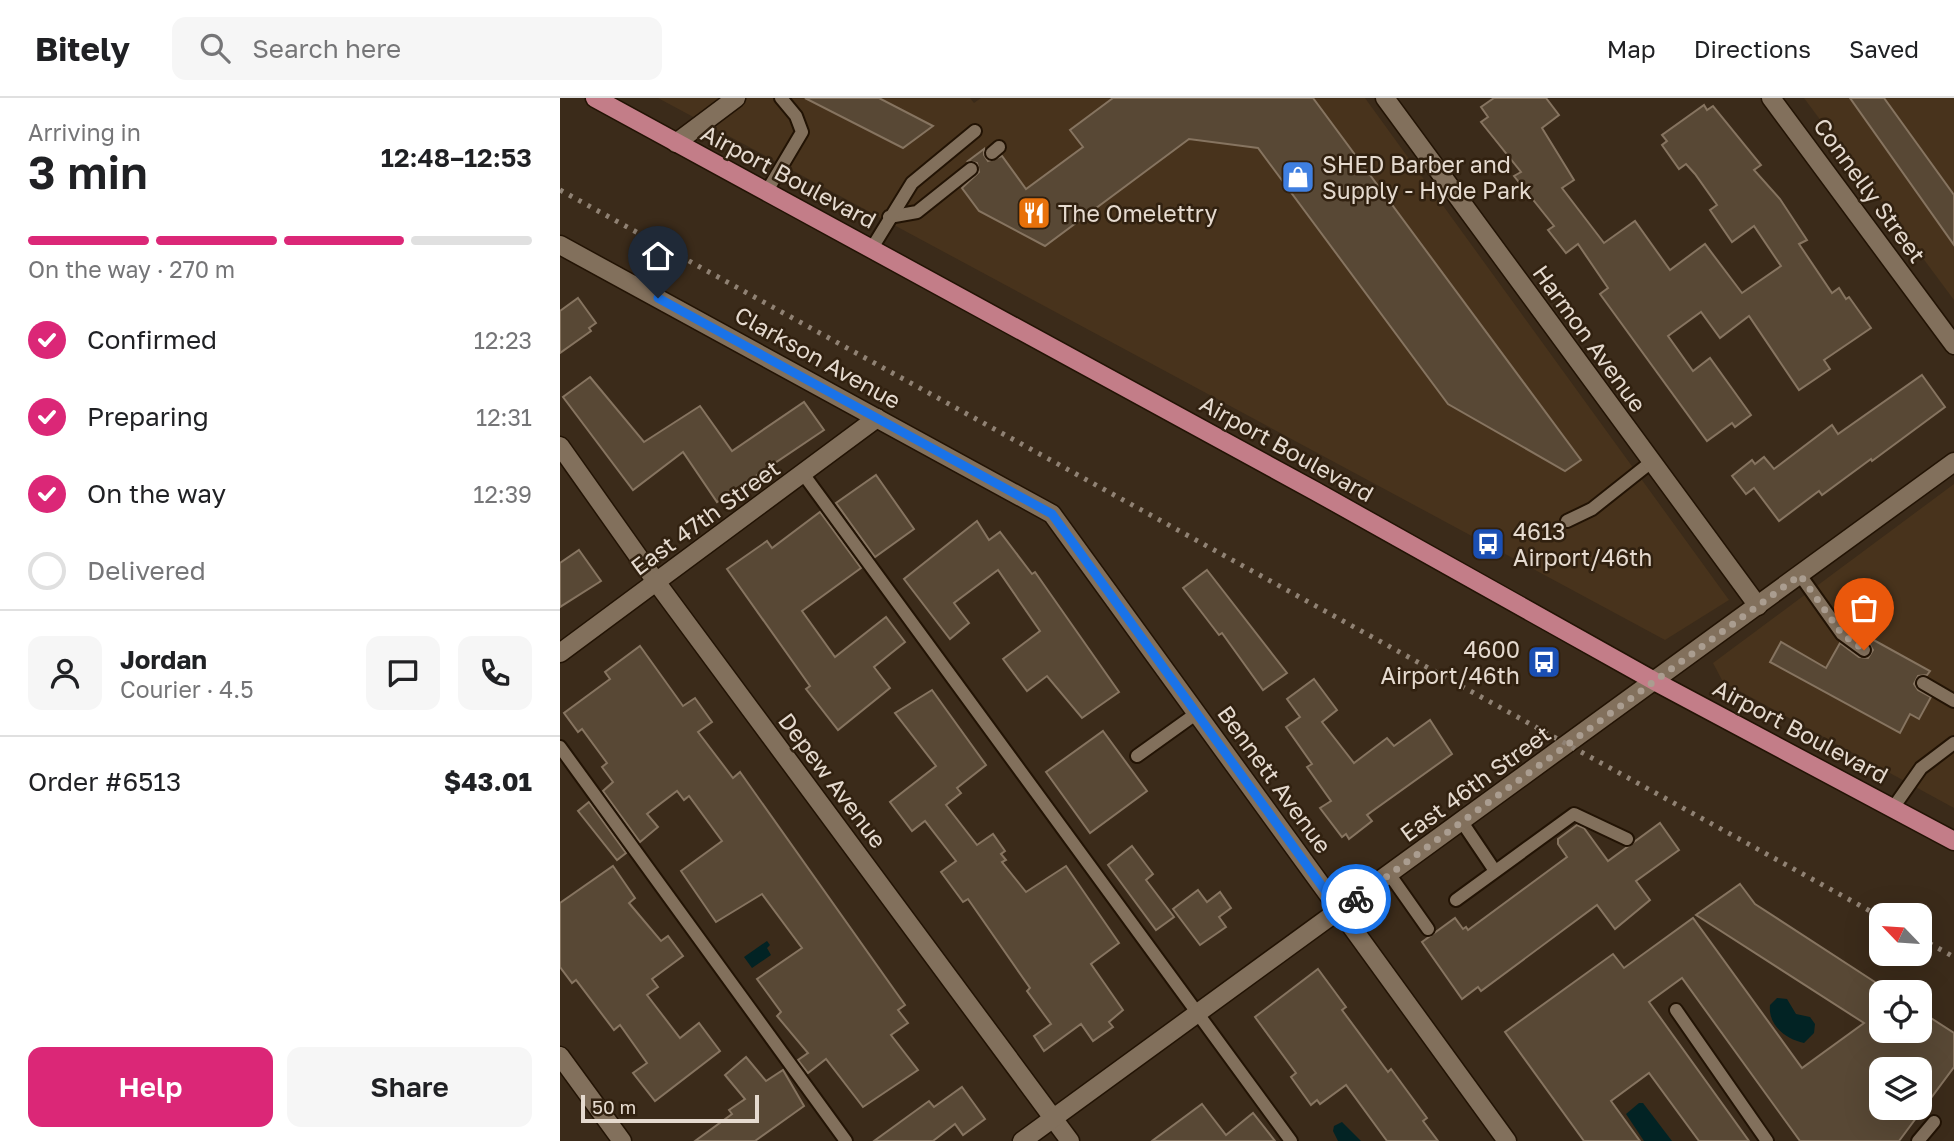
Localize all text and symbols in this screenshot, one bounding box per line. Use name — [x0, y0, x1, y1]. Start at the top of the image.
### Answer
search box — [172, 17, 662, 80]
text: Bitely — [35, 29, 130, 68]
icon: search — [196, 29, 234, 67]
text: Search here — [252, 33, 401, 64]
text: Map — [1607, 34, 1656, 63]
text: Directions — [1694, 34, 1811, 63]
text: Saved — [1849, 34, 1919, 63]
street label: Connelly Street — [1808, 112, 1932, 268]
text: Arriving in — [28, 118, 141, 146]
street label: Airport Boulevard — [697, 118, 881, 234]
text: 12:48–12:53 — [381, 142, 532, 173]
text: 3 min — [28, 144, 148, 199]
place label: SHED Barber and Supply - Hyde Park — [1322, 150, 1532, 204]
shop icon: SHED Barber and Supply - Hyde Park — [1279, 158, 1317, 196]
restaurant icon: The Omelettry — [1015, 194, 1053, 232]
place label: The Omelettry — [1058, 199, 1218, 227]
pin — [628, 226, 688, 298]
icon: home — [639, 237, 677, 275]
text: On the way · 270 m — [28, 255, 235, 283]
street label: Harmon Avenue — [1527, 259, 1653, 417]
street label: Clarkson Avenue — [730, 300, 906, 414]
icon: check — [28, 321, 66, 359]
text: Confirmed — [87, 324, 217, 355]
text: 12:23 — [474, 326, 532, 354]
street label: Airport Boulevard — [1195, 389, 1379, 507]
icon: check — [28, 398, 66, 436]
text: Preparing — [87, 401, 209, 432]
text: 12:31 — [476, 403, 532, 431]
street label: East 47th Street — [625, 454, 785, 580]
icon: check — [28, 475, 66, 513]
text: On the way — [87, 478, 226, 509]
text: 12:39 — [473, 480, 532, 508]
place label: 4613 Airport/46th — [1513, 517, 1652, 571]
bus stop icon: 4613 Airport/46th — [1469, 525, 1507, 563]
text: Delivered — [87, 555, 206, 586]
pin — [1834, 578, 1894, 650]
icon: bag — [1845, 589, 1883, 627]
place label: 4600 Airport/46th — [1381, 635, 1520, 689]
button: person — [28, 636, 102, 710]
button: chat — [366, 636, 440, 710]
button: phone — [458, 636, 532, 710]
bus stop icon: 4600 Airport/46th — [1525, 643, 1563, 681]
text: Jordan — [120, 644, 207, 675]
street label: Airport Boulevard — [1709, 673, 1893, 789]
text: Courier · 4.5 — [120, 675, 253, 703]
street label: Bennett Avenue — [1212, 700, 1338, 858]
street label: Depew Avenue — [773, 707, 893, 853]
street label: East 46th Street — [1394, 719, 1556, 847]
text: Order #6513 — [28, 766, 181, 797]
text: $43.01 — [444, 766, 532, 797]
courier — [1321, 864, 1391, 934]
icon: bike — [1337, 880, 1375, 918]
north arrow — [1869, 903, 1932, 966]
map controls — [1869, 903, 1932, 1120]
button: locate — [1869, 980, 1932, 1043]
button: Help — [28, 1047, 273, 1127]
button: Share — [287, 1047, 532, 1127]
button: layers — [1869, 1057, 1932, 1120]
scale bar — [581, 1092, 760, 1124]
text: 50 m — [592, 1095, 636, 1118]

